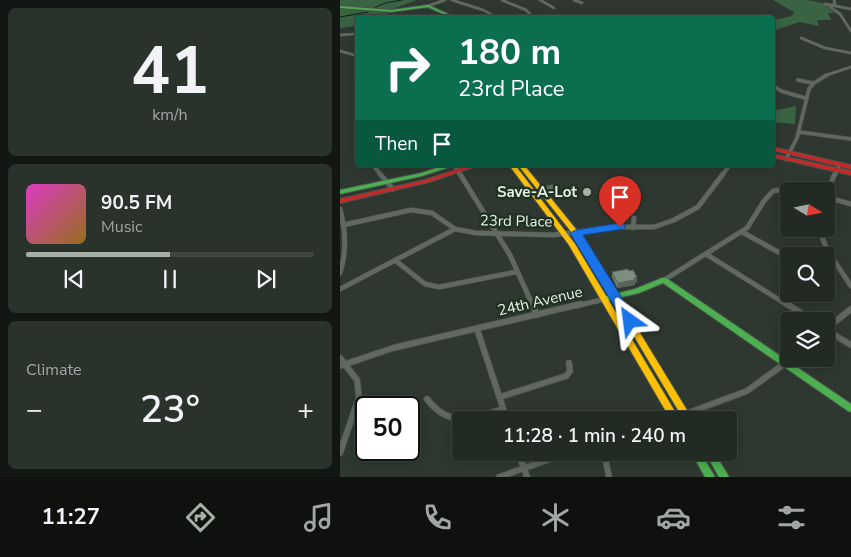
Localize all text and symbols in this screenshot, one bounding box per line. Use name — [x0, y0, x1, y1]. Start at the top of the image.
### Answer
text: 41 — [131, 27, 209, 116]
text: 180 m — [458, 29, 561, 76]
icon: right — [375, 35, 440, 100]
text: 23rd Place — [458, 74, 564, 104]
text: km/h — [152, 104, 188, 126]
icon: arrive — [428, 130, 456, 158]
text: Then — [375, 131, 418, 157]
pin — [599, 176, 641, 227]
place label: Save-A-Lot — [497, 182, 577, 202]
north arrow — [780, 182, 835, 238]
map controls — [780, 182, 835, 367]
icon: arrive — [606, 183, 634, 211]
marker: Save-A-Lot — [581, 186, 593, 198]
text: 90.5 FM — [101, 190, 172, 216]
street label: 23rd Place — [480, 210, 552, 232]
text: Music — [101, 216, 142, 238]
button: search — [780, 247, 835, 302]
icon: previous — [60, 265, 88, 293]
icon: pause — [156, 265, 184, 293]
icon: next — [252, 265, 280, 293]
street label: 24th Avenue — [496, 282, 584, 320]
position arrow — [603, 294, 655, 346]
button: layers — [780, 312, 835, 367]
text: Climate — [26, 359, 81, 381]
text: 23° — [140, 384, 200, 435]
text: − — [26, 391, 43, 429]
text: + — [297, 391, 314, 429]
speed limit sign: 50 — [355, 396, 420, 461]
text: 11:28 · 1 min · 240 m — [503, 423, 686, 449]
icon: directions — [183, 500, 218, 535]
icon: music — [301, 500, 336, 535]
icon: phone — [420, 500, 455, 535]
icon: climate — [538, 500, 573, 535]
icon: car — [656, 500, 691, 535]
icon: filters — [774, 500, 809, 535]
text: 11:27 — [42, 502, 100, 532]

